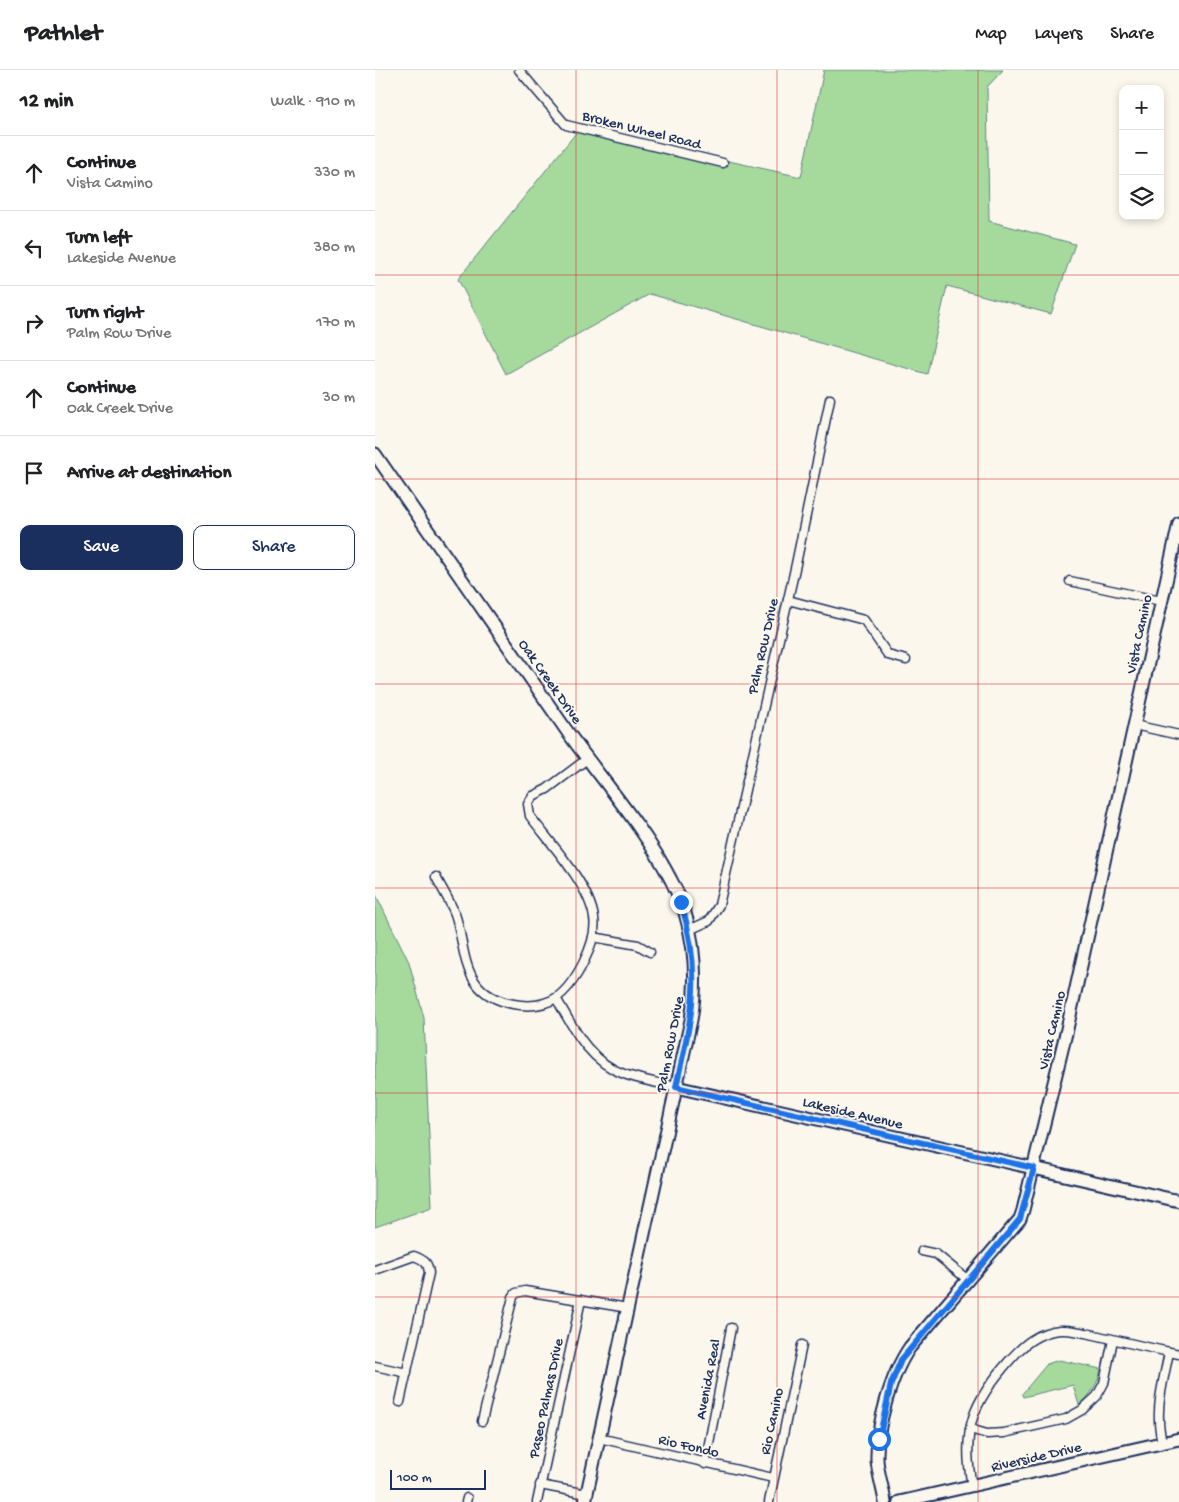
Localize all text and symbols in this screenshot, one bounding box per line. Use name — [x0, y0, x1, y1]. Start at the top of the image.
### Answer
text: Pathlet — [25, 20, 102, 49]
text: Map — [975, 24, 1007, 45]
text: Layers — [1035, 24, 1082, 45]
text: Share — [1110, 24, 1154, 45]
map controls — [1119, 85, 1164, 220]
button: + — [1119, 85, 1164, 130]
text: 12 min — [20, 90, 73, 115]
text: Walk · 910 m — [271, 93, 355, 112]
street label: Broken Wheel Road — [579, 107, 704, 155]
button: − — [1119, 130, 1164, 175]
text: Continue — [67, 152, 136, 175]
icon: ahead — [20, 159, 48, 187]
text: 330 m — [314, 164, 355, 183]
text: Vista Camino — [67, 175, 153, 194]
button: layers — [1119, 175, 1164, 220]
text: Turn left — [67, 227, 131, 250]
icon: left — [20, 234, 48, 262]
text: 380 m — [314, 239, 355, 258]
text: Lakeside Avenue — [67, 250, 176, 269]
text: Turn right — [67, 302, 143, 325]
icon: right — [20, 309, 48, 337]
text: 170 m — [316, 314, 355, 333]
text: Palm Row Drive — [67, 325, 171, 344]
text: Continue — [67, 377, 136, 400]
icon: ahead — [20, 384, 48, 412]
text: 30 m — [322, 389, 355, 408]
text: Oak Creek Drive — [67, 400, 173, 419]
icon: arrive — [20, 459, 48, 487]
text: Arrive at destination — [67, 462, 231, 485]
button: Save — [20, 525, 183, 570]
button: Share — [193, 525, 355, 570]
street label: Vista Camino — [1123, 593, 1157, 677]
street label: Palm Row Drive — [744, 597, 784, 697]
street label: Oak Creek Drive — [513, 636, 585, 728]
route end — [670, 891, 693, 914]
street label: Vista Camino — [1035, 989, 1071, 1073]
street label: Palm Row Drive — [653, 994, 689, 1095]
street label: Lakeside Avenue — [801, 1094, 905, 1134]
street label: Paseo Palmas Drive — [525, 1337, 568, 1461]
street label: Avenida Real — [692, 1338, 726, 1421]
street label: Rio Camino — [757, 1386, 789, 1456]
route start — [868, 1428, 891, 1451]
street label: Rio Fondo — [657, 1431, 721, 1463]
street label: Riverside Drive — [989, 1439, 1084, 1477]
scale bar — [390, 1467, 486, 1490]
text: 100 m — [397, 1470, 432, 1487]

